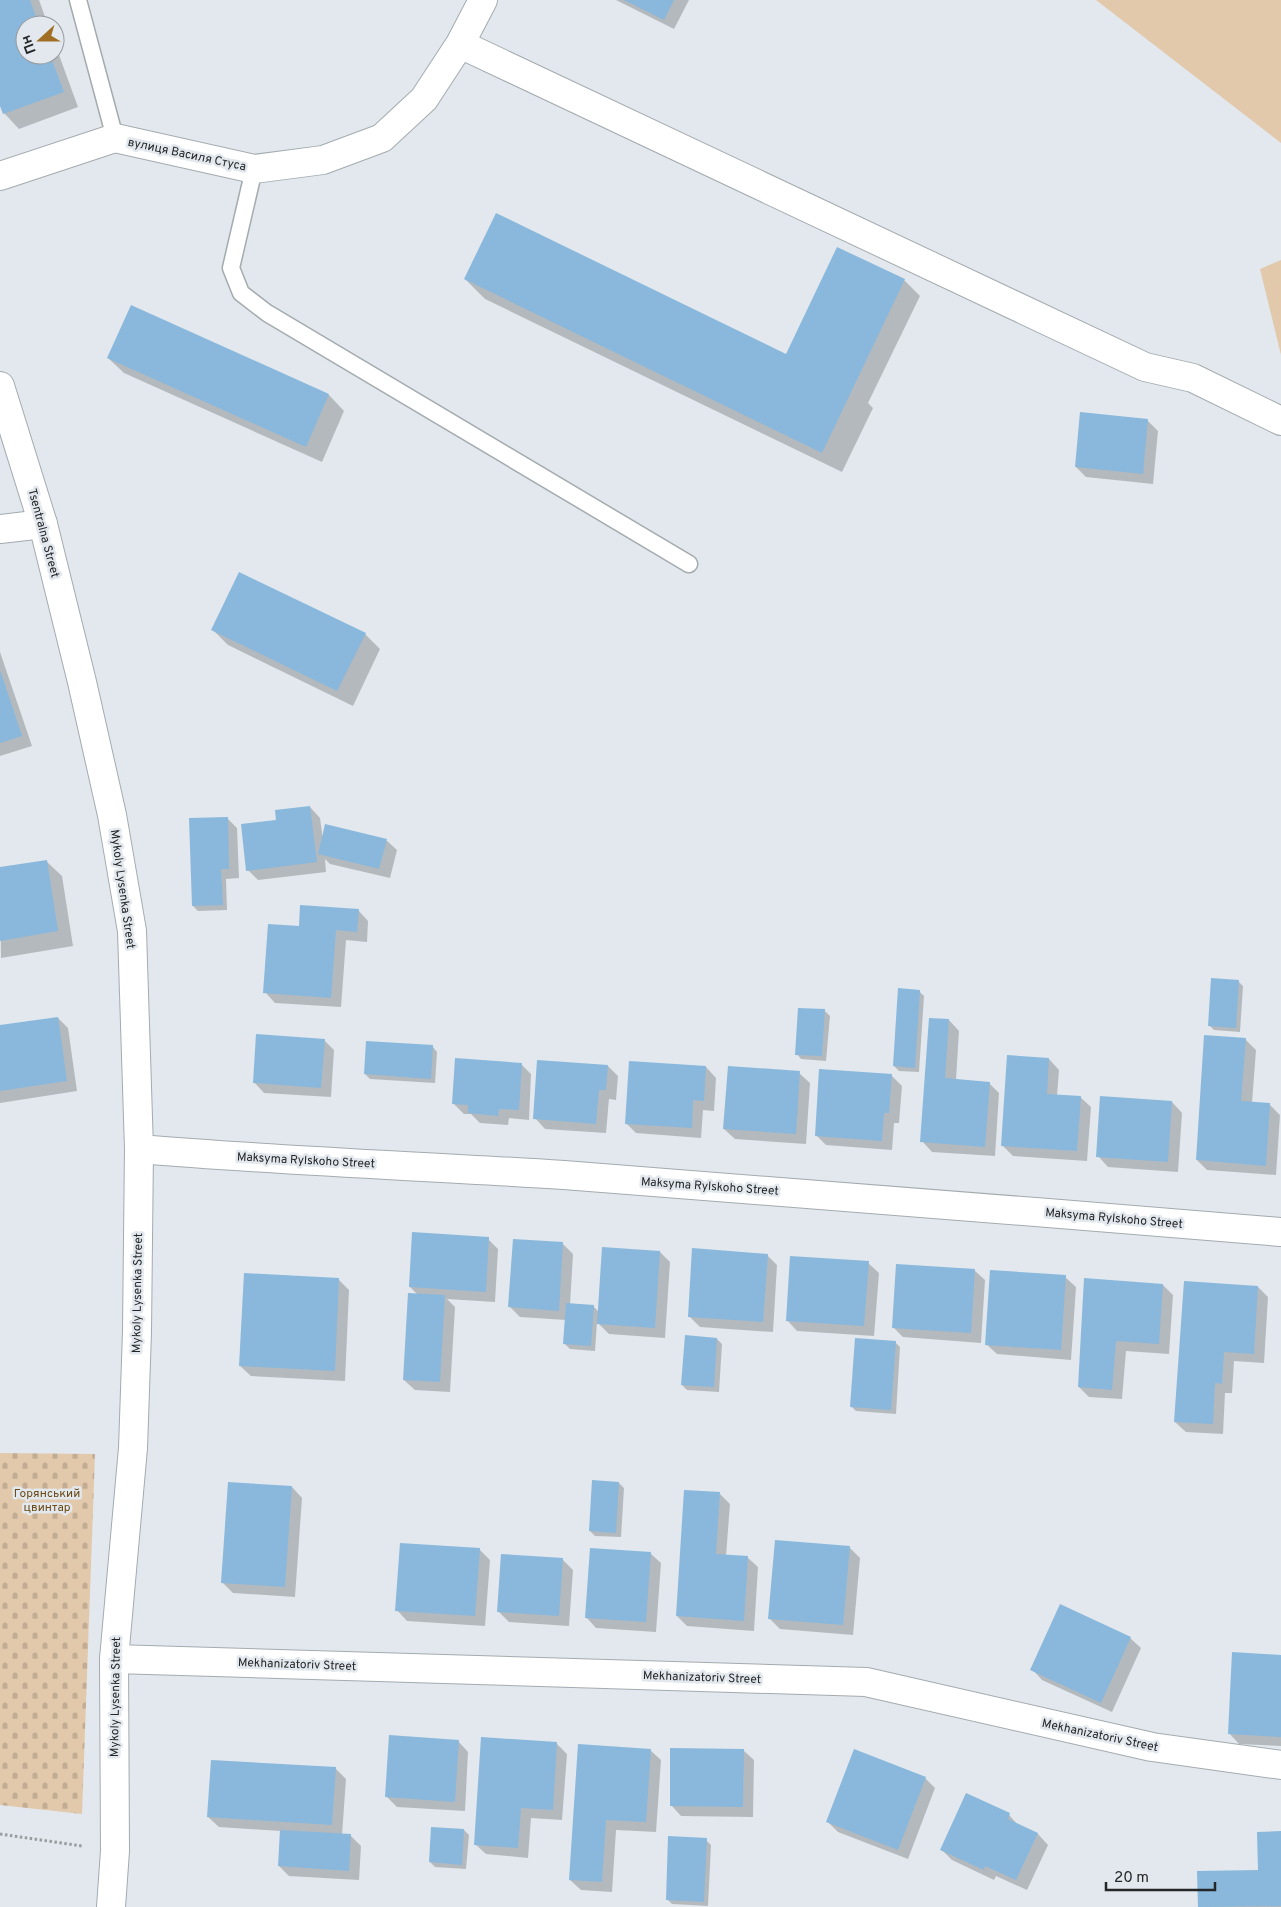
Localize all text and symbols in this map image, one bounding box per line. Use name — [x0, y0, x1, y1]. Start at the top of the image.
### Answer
north arrow — [15, 15, 65, 65]
text: Пн — [18, 32, 41, 56]
street label: вулиця Василя Стуса — [126, 135, 247, 175]
street label: Tsentralna Street — [23, 487, 63, 580]
street label: Mykoly Lysenka Street — [106, 828, 138, 950]
street label: Maksyma Rylskoho Street — [237, 1149, 375, 1173]
street label: Maksyma Rylskoho Street — [641, 1174, 779, 1200]
street label: Maksyma Rylskoho Street — [1044, 1205, 1183, 1233]
street label: Mykoly Lysenka Street — [129, 1233, 147, 1353]
park label: Горянський цвинтар — [14, 1486, 80, 1516]
street label: Mykoly Lysenka Street — [107, 1637, 125, 1757]
street label: Mekhanizatoriv Street — [237, 1655, 356, 1675]
street label: Mekhanizatoriv Street — [642, 1668, 761, 1688]
street label: Mekhanizatoriv Street — [1040, 1716, 1159, 1756]
scale bar — [1106, 1860, 1215, 1892]
text: 20 m — [1114, 1869, 1149, 1888]

